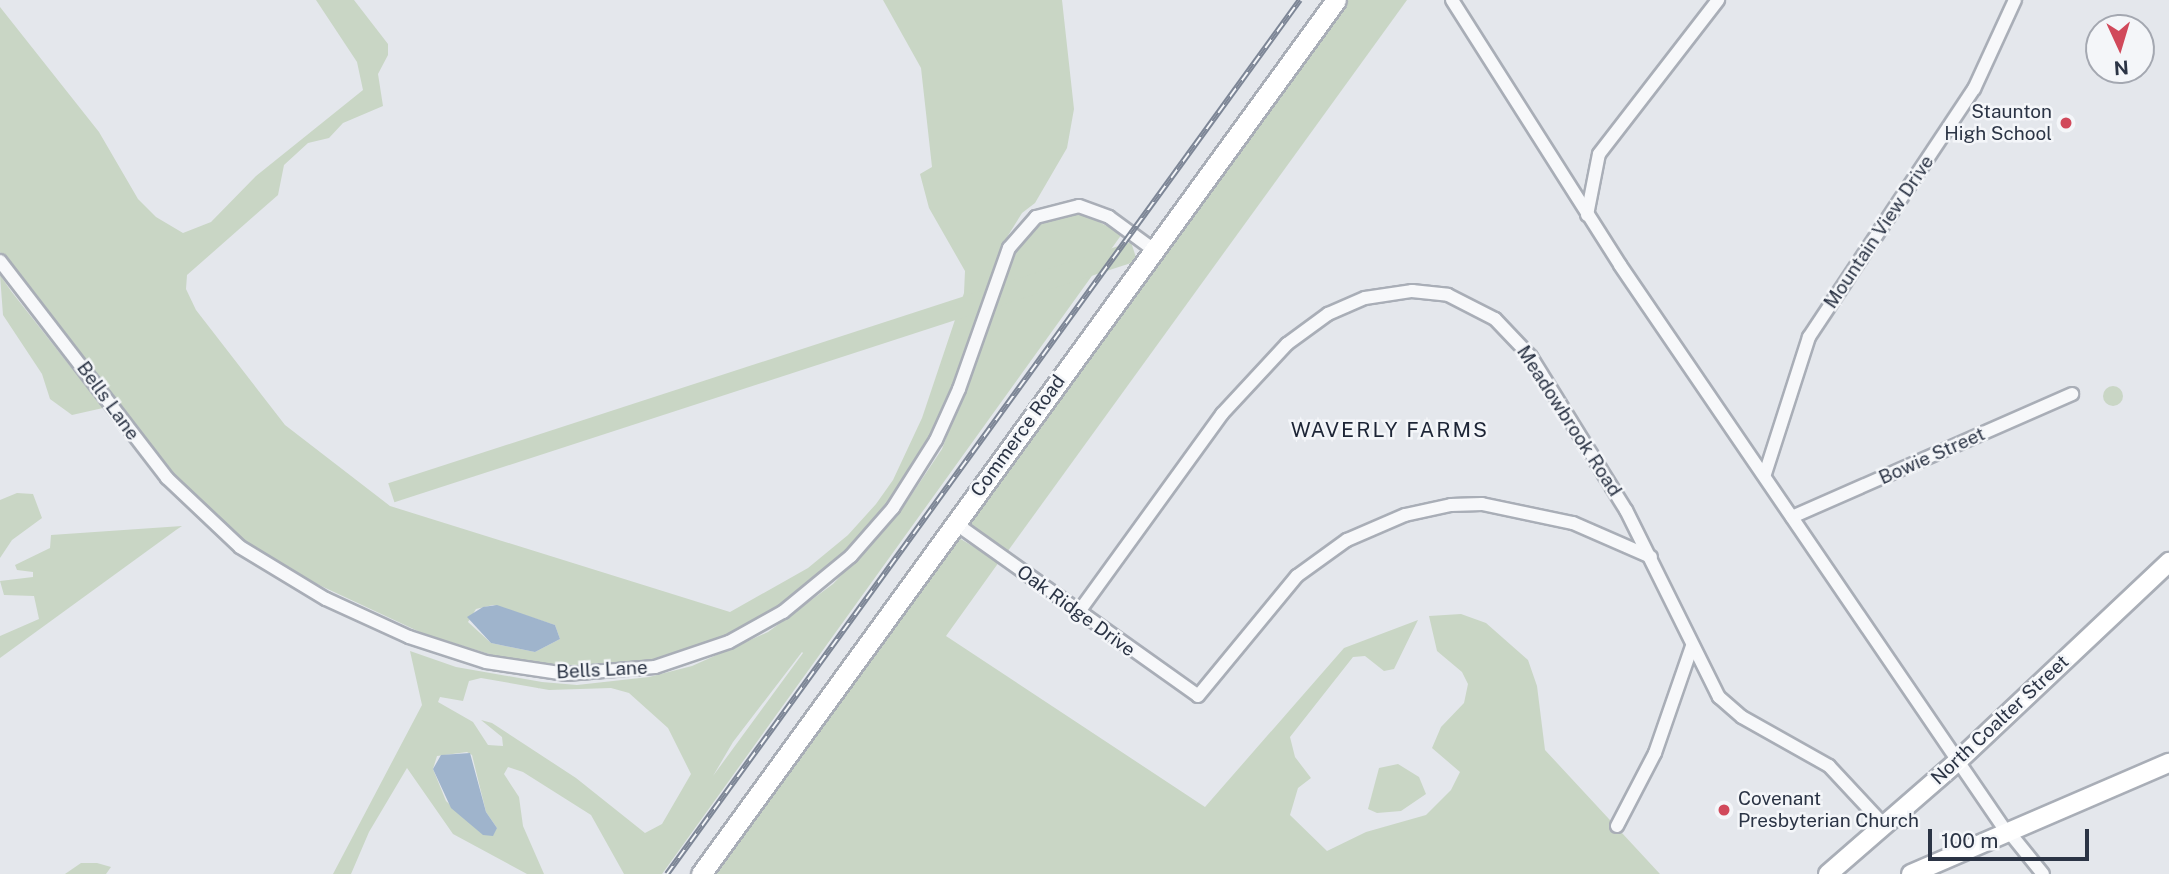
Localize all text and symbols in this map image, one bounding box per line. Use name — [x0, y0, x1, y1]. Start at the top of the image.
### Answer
north arrow — [2085, 14, 2155, 84]
text: N — [2113, 56, 2130, 79]
place label: Staunton High School — [1944, 101, 2052, 145]
marker: Staunton High School — [2058, 115, 2074, 131]
street label: Mountain View Drive — [1819, 151, 1939, 313]
street label: Meadowbrook Road — [1512, 341, 1626, 501]
street label: Bells Lane — [72, 357, 144, 445]
street label: Commerce Road — [966, 371, 1070, 501]
district label: WAVERLY FARMS — [1292, 417, 1488, 443]
street label: Bowie Street — [1875, 422, 1989, 490]
street label: Oak Ridge Drive — [1012, 560, 1140, 662]
street label: North Coalter Street — [1927, 650, 2073, 790]
street label: Bells Lane — [556, 656, 648, 684]
place label: Covenant Presbyterian Church — [1738, 788, 1919, 832]
marker: Covenant Presbyterian Church — [1716, 802, 1732, 818]
scale bar — [1931, 814, 2092, 858]
text: 100 m — [1941, 828, 1998, 853]

